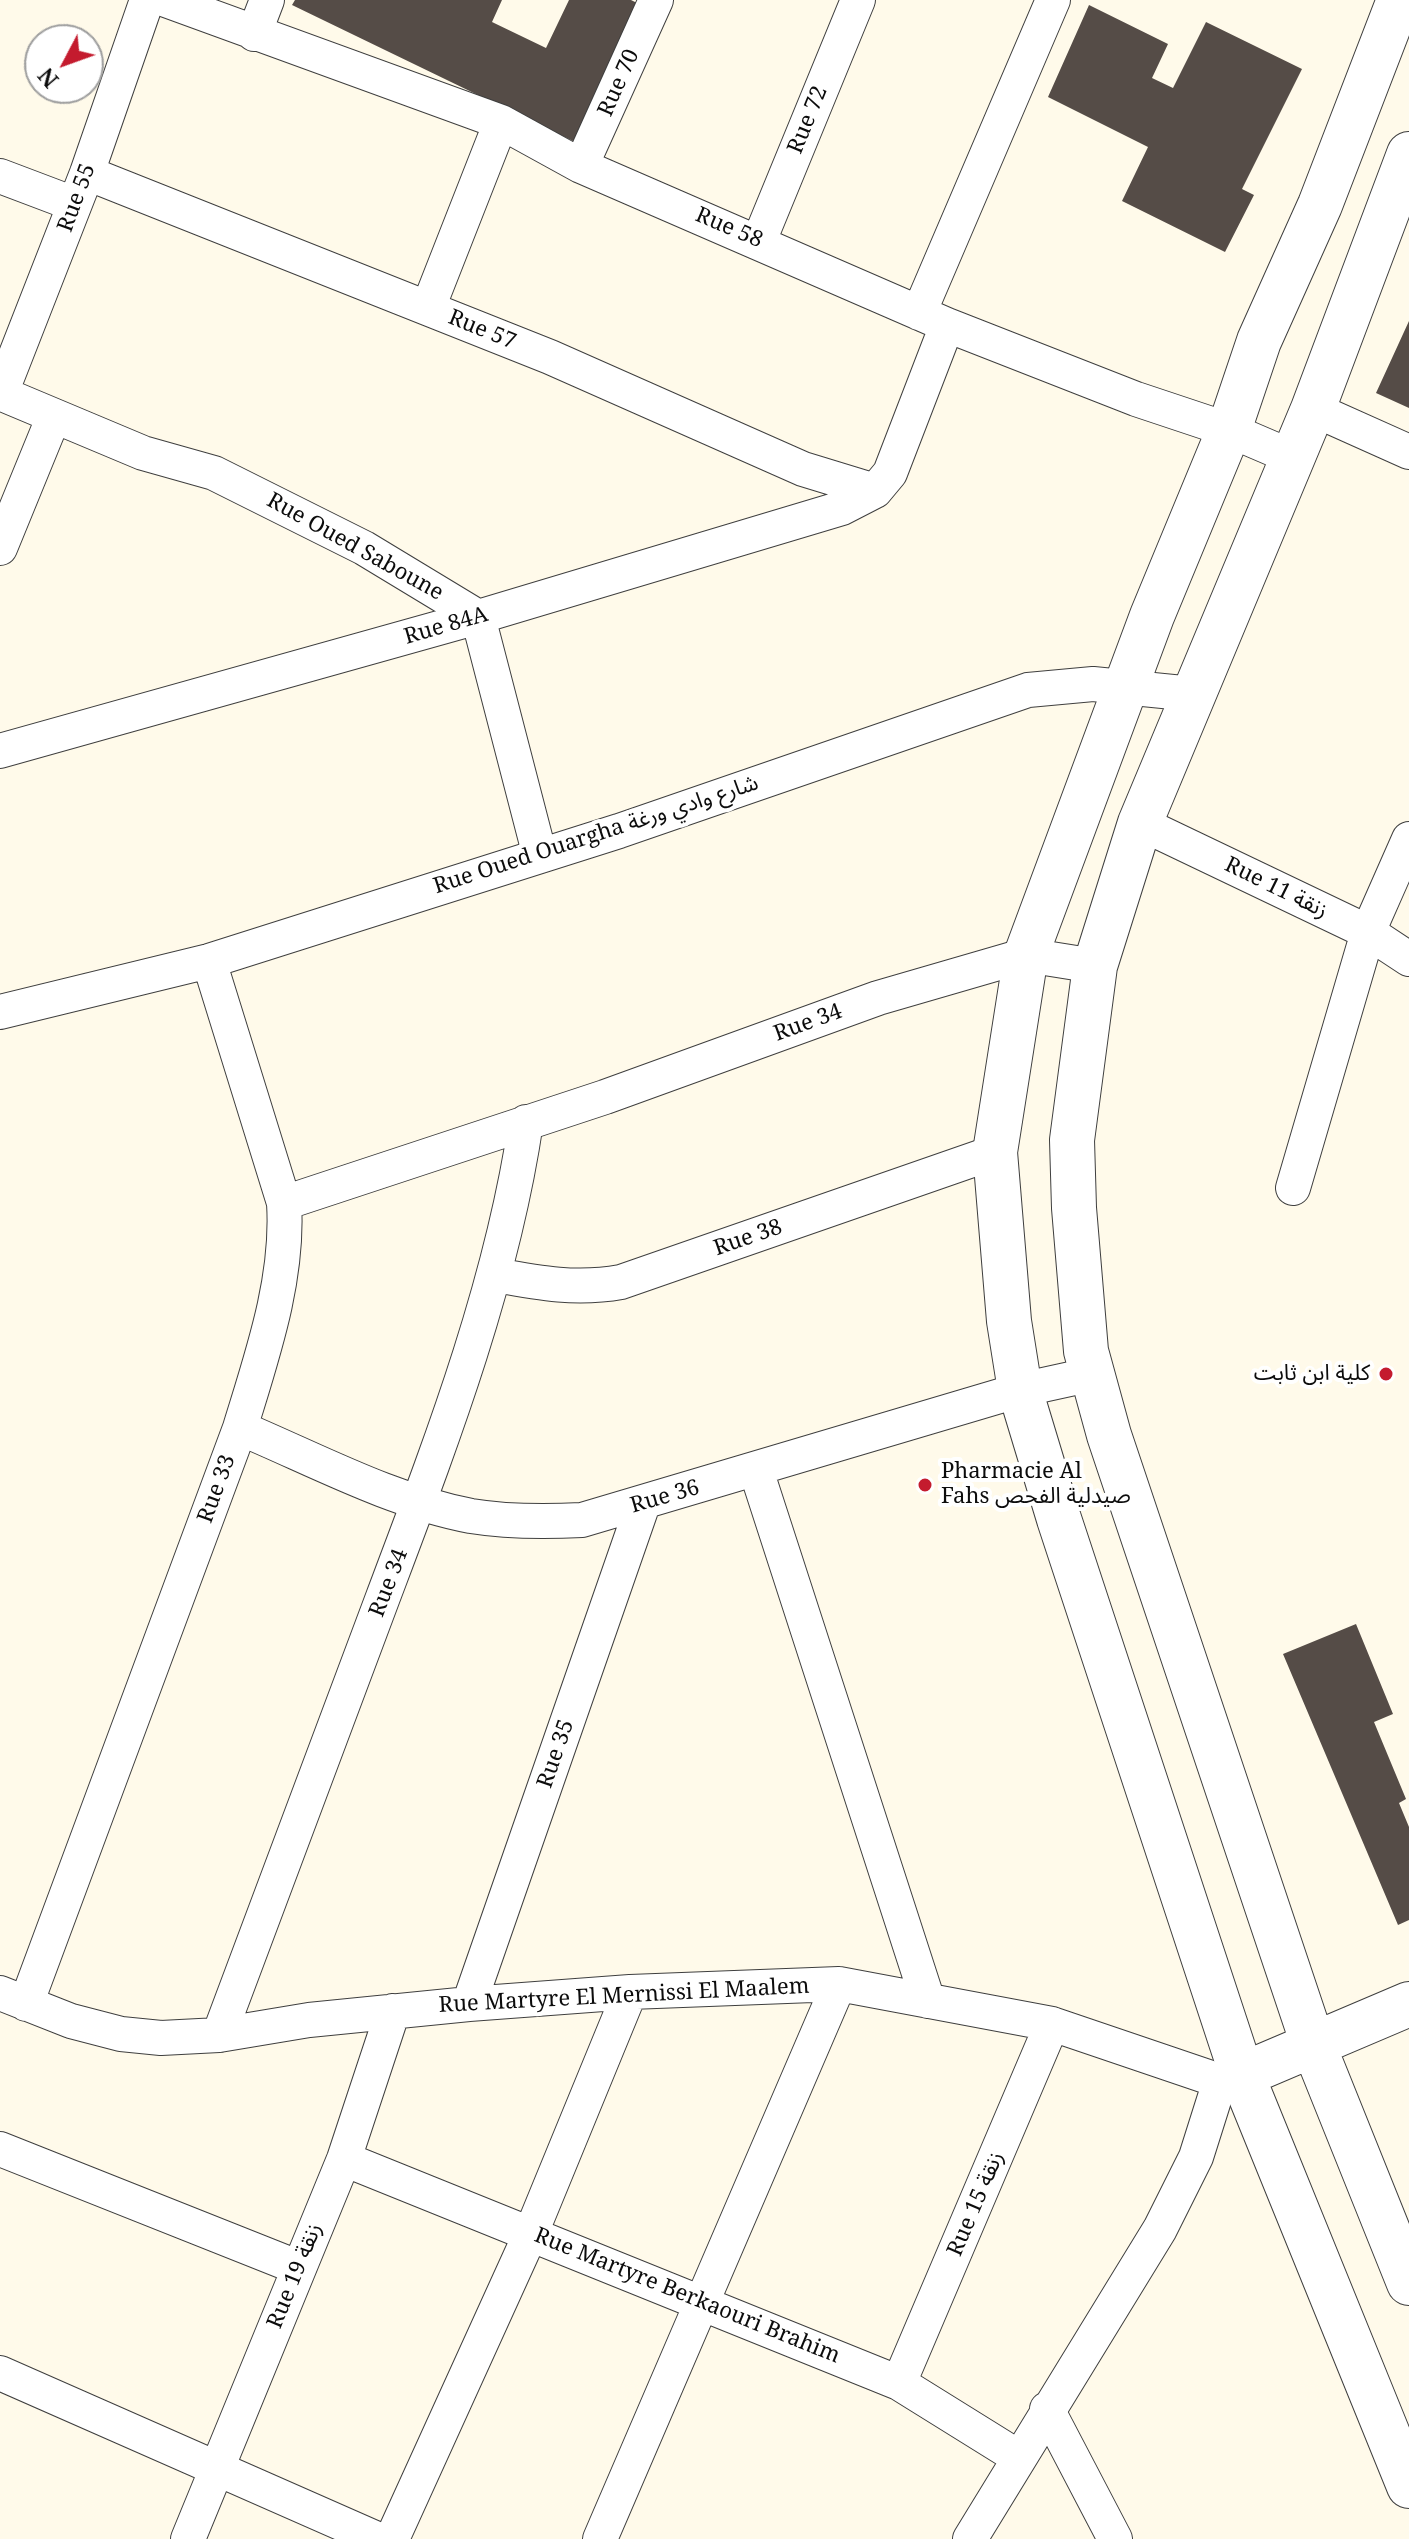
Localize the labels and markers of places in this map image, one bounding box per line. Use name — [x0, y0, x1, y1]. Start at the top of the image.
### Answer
place label: كلية ابن ثابت — [1254, 1361, 1370, 1387]
marker: كلية ابن ثابت — [1377, 1365, 1395, 1383]
place label: Pharmacie Al Fahs صيدلية الفحص — [941, 1459, 1131, 1510]
marker: Pharmacie Al Fahs صيدلية الفحص — [916, 1476, 934, 1494]

